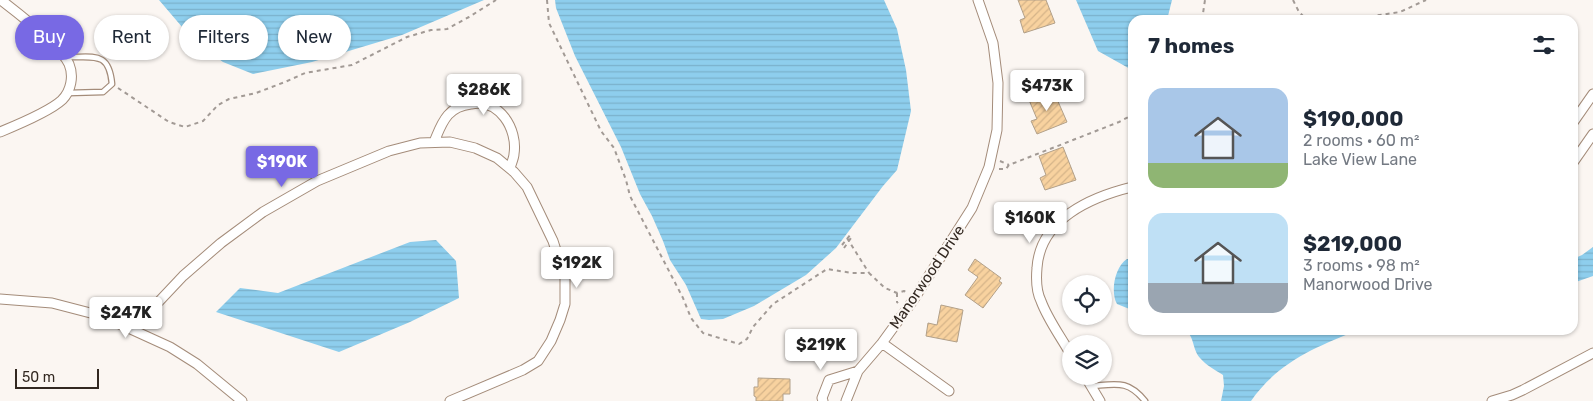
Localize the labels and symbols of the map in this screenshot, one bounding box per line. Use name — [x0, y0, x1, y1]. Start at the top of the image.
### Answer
pin: $473K — [1012, 70, 1082, 112]
pin: $286K — [449, 74, 519, 116]
pin: $190K — [247, 146, 317, 188]
pin: $160K — [995, 202, 1065, 244]
street label: Manorwood Drive — [886, 222, 968, 332]
pin: $192K — [542, 246, 612, 289]
pin: $247K — [91, 296, 161, 339]
pin: $219K — [786, 328, 856, 371]
scale bar — [15, 366, 99, 389]

